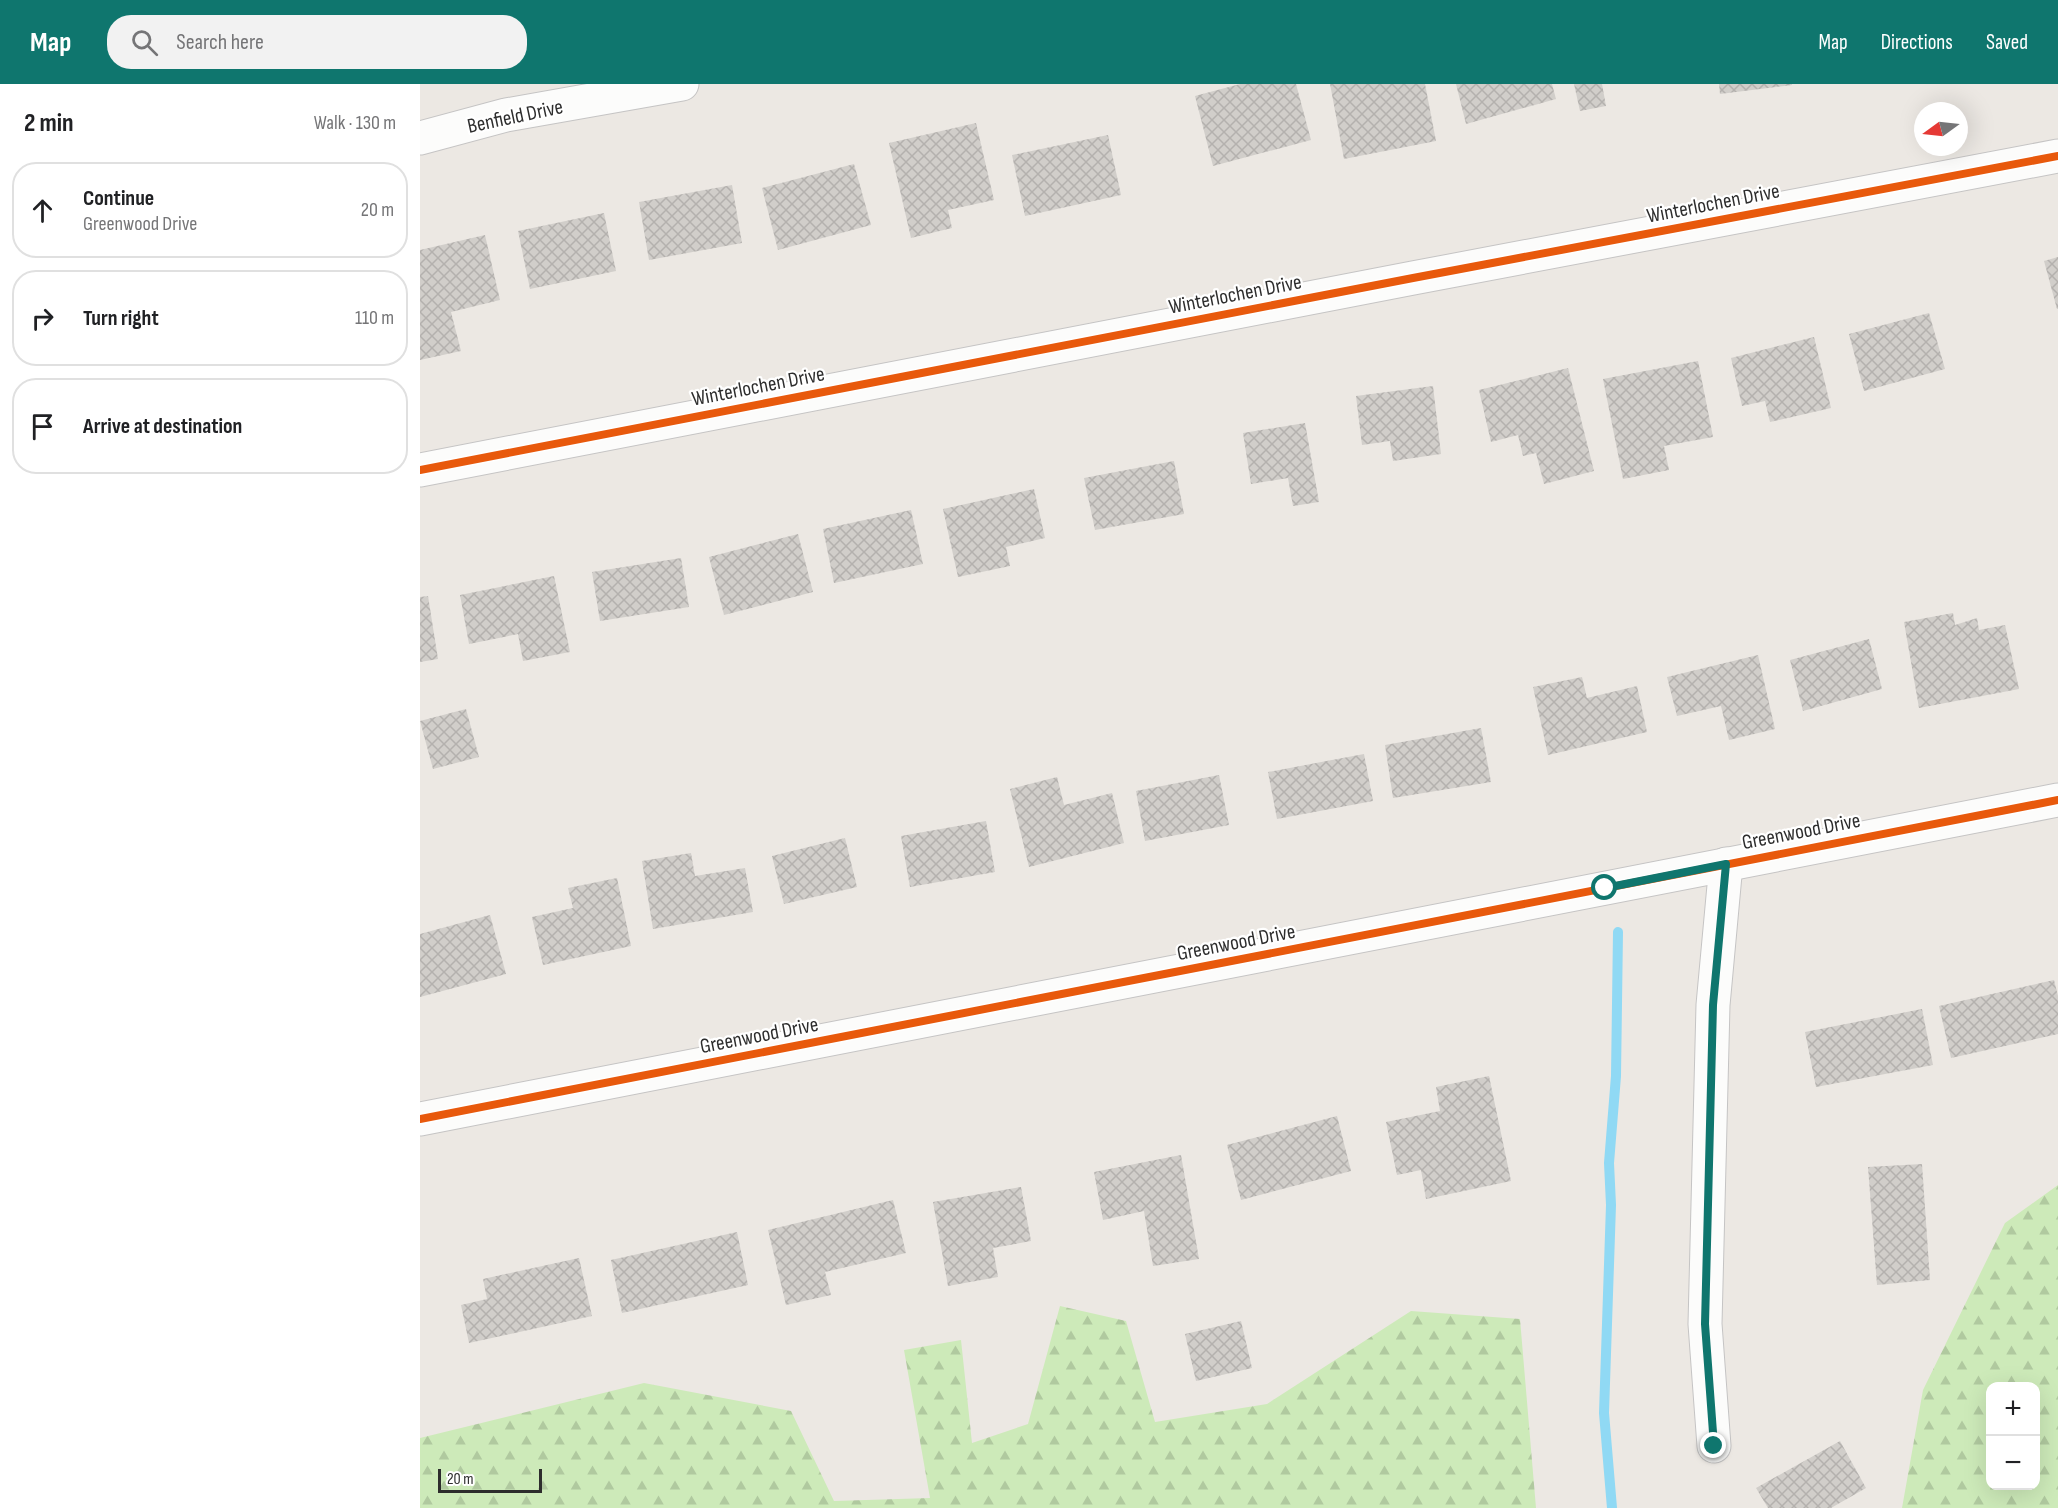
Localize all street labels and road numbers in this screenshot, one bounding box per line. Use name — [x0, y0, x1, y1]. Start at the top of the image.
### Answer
street label: Benfield Drive — [465, 94, 565, 139]
street label: Winterlochen Drive — [1645, 178, 1782, 229]
street label: Winterlochen Drive — [1167, 269, 1304, 320]
street label: Winterlochen Drive — [690, 361, 827, 412]
street label: Greenwood Drive — [1740, 808, 1862, 855]
street label: Greenwood Drive — [1175, 919, 1297, 966]
street label: Greenwood Drive — [698, 1012, 820, 1059]

